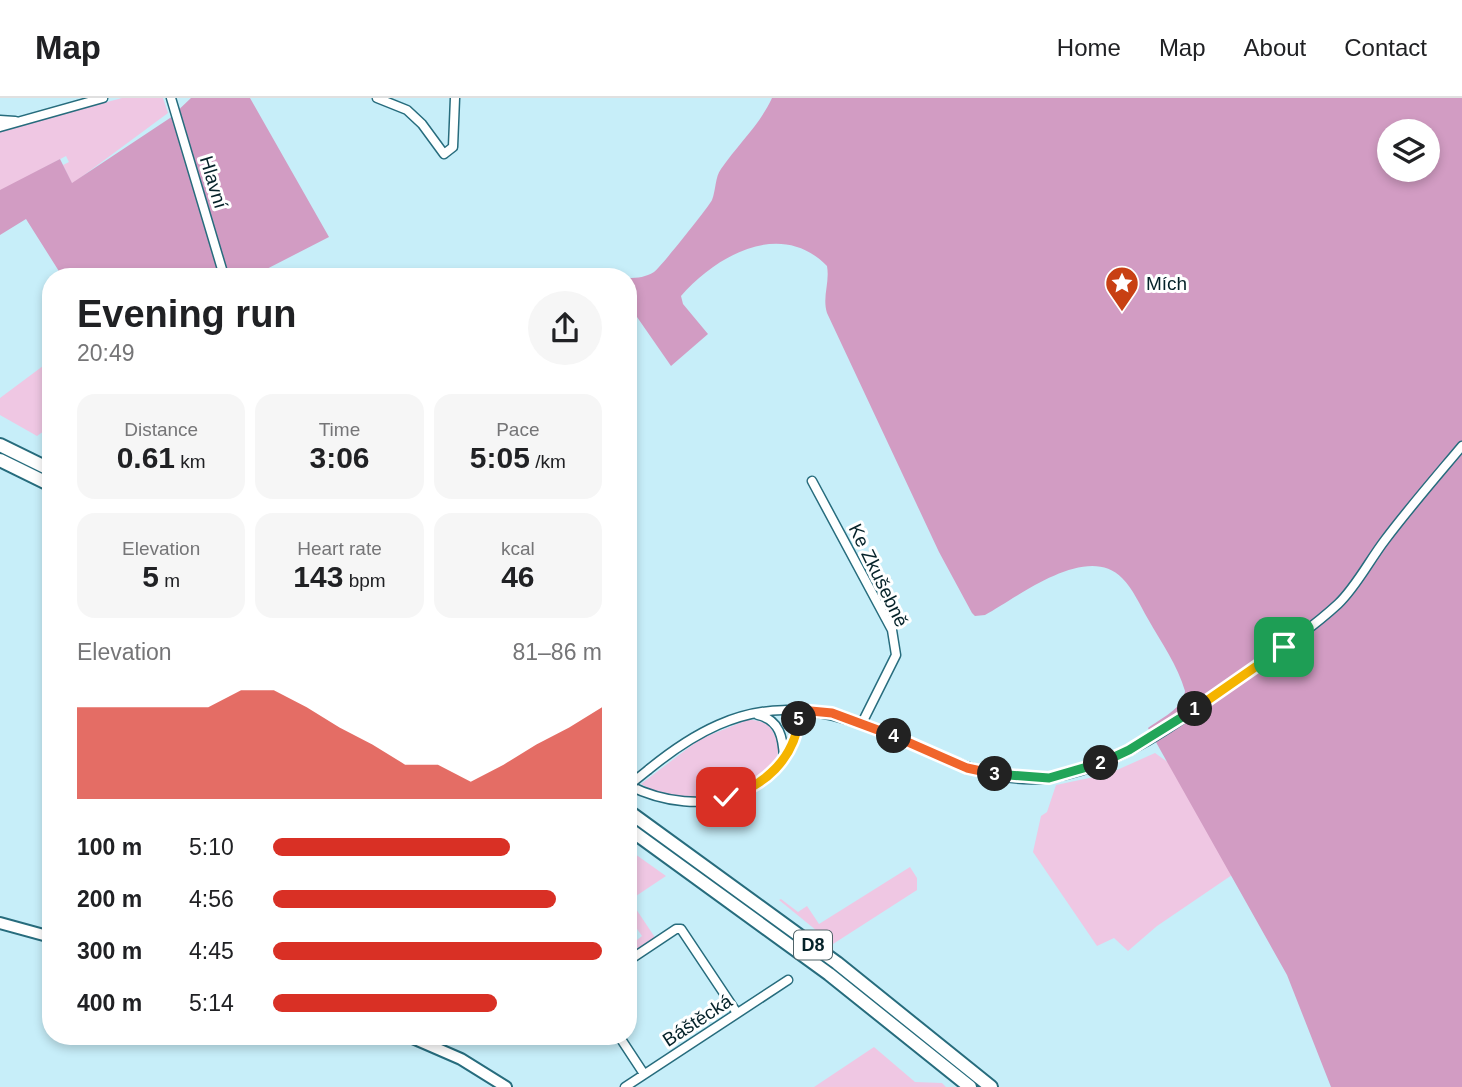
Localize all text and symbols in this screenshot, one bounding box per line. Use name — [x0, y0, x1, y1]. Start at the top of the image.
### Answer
text: Map — [35, 29, 101, 66]
text: Home — [1057, 34, 1121, 61]
text: Map — [1159, 34, 1206, 61]
text: About — [1244, 34, 1306, 61]
text: Contact — [1344, 34, 1427, 61]
map controls — [1377, 119, 1440, 182]
button: layers — [1377, 119, 1440, 182]
street label: Hlavní — [196, 153, 232, 212]
place icon: Mích — [1103, 264, 1141, 313]
place label: Mích — [1146, 273, 1187, 294]
button: share — [528, 291, 602, 365]
text: Evening run — [77, 293, 297, 335]
text: 20:49 — [77, 340, 135, 366]
text: Distance — [124, 419, 198, 440]
text: Time — [319, 419, 360, 440]
text: Pace — [496, 419, 539, 440]
text: 0.61 — [117, 441, 175, 474]
text: 3:06 — [309, 441, 370, 474]
text: 5:05 — [470, 441, 530, 474]
text: km — [175, 451, 206, 472]
text: /km — [530, 451, 566, 472]
street label: Ke Zkušebně — [845, 520, 913, 630]
text: Elevation — [122, 538, 200, 559]
text: Heart rate — [297, 538, 382, 559]
text: kcal — [501, 538, 535, 559]
text: 5 — [142, 560, 159, 593]
text: 143 — [293, 560, 343, 593]
text: 46 — [501, 560, 535, 593]
text: m — [159, 570, 180, 591]
text: bpm — [343, 570, 386, 591]
pin — [1254, 617, 1314, 677]
icon: arrive — [1265, 628, 1303, 666]
text: Elevation — [77, 639, 172, 665]
text: 81–86 m — [512, 639, 602, 665]
pin: 1 — [1178, 692, 1212, 726]
text: 1 — [1189, 698, 1200, 719]
pin: 5 — [782, 702, 816, 736]
text: 5 — [793, 708, 804, 729]
pin: 4 — [876, 718, 912, 754]
text: 4 — [888, 725, 899, 746]
pin: 2 — [1084, 746, 1118, 780]
text: 2 — [1095, 752, 1106, 773]
pin: 3 — [978, 756, 1012, 792]
text: 3 — [989, 763, 1000, 784]
pin — [696, 767, 756, 827]
icon: check — [707, 778, 745, 816]
text: 100 m — [77, 834, 142, 860]
text: 5:10 — [189, 834, 234, 860]
text: 200 m — [77, 886, 142, 912]
text: 4:56 — [189, 886, 234, 912]
road number: D8 — [794, 930, 832, 960]
text: 300 m — [77, 938, 142, 964]
text: 4:45 — [189, 938, 234, 964]
text: 400 m — [77, 990, 142, 1016]
text: 5:14 — [189, 990, 234, 1016]
street label: Báštěcká — [659, 990, 736, 1051]

